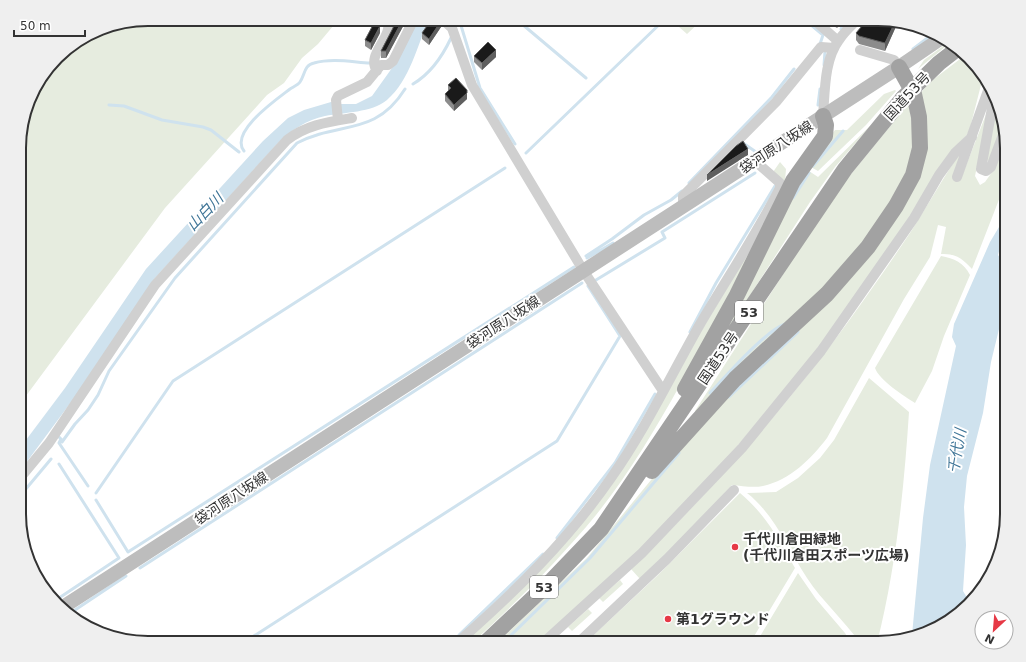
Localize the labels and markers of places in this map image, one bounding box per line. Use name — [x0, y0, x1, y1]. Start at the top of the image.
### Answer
place label: 千代川倉田緑地 (千代川倉田スポーツ広場) — [743, 531, 910, 563]
marker: 千代川倉田緑地 (千代川倉田スポーツ広場) — [730, 542, 740, 552]
place label: 第1グラウンド — [676, 611, 770, 627]
marker: 第1グラウンド — [663, 614, 673, 624]

